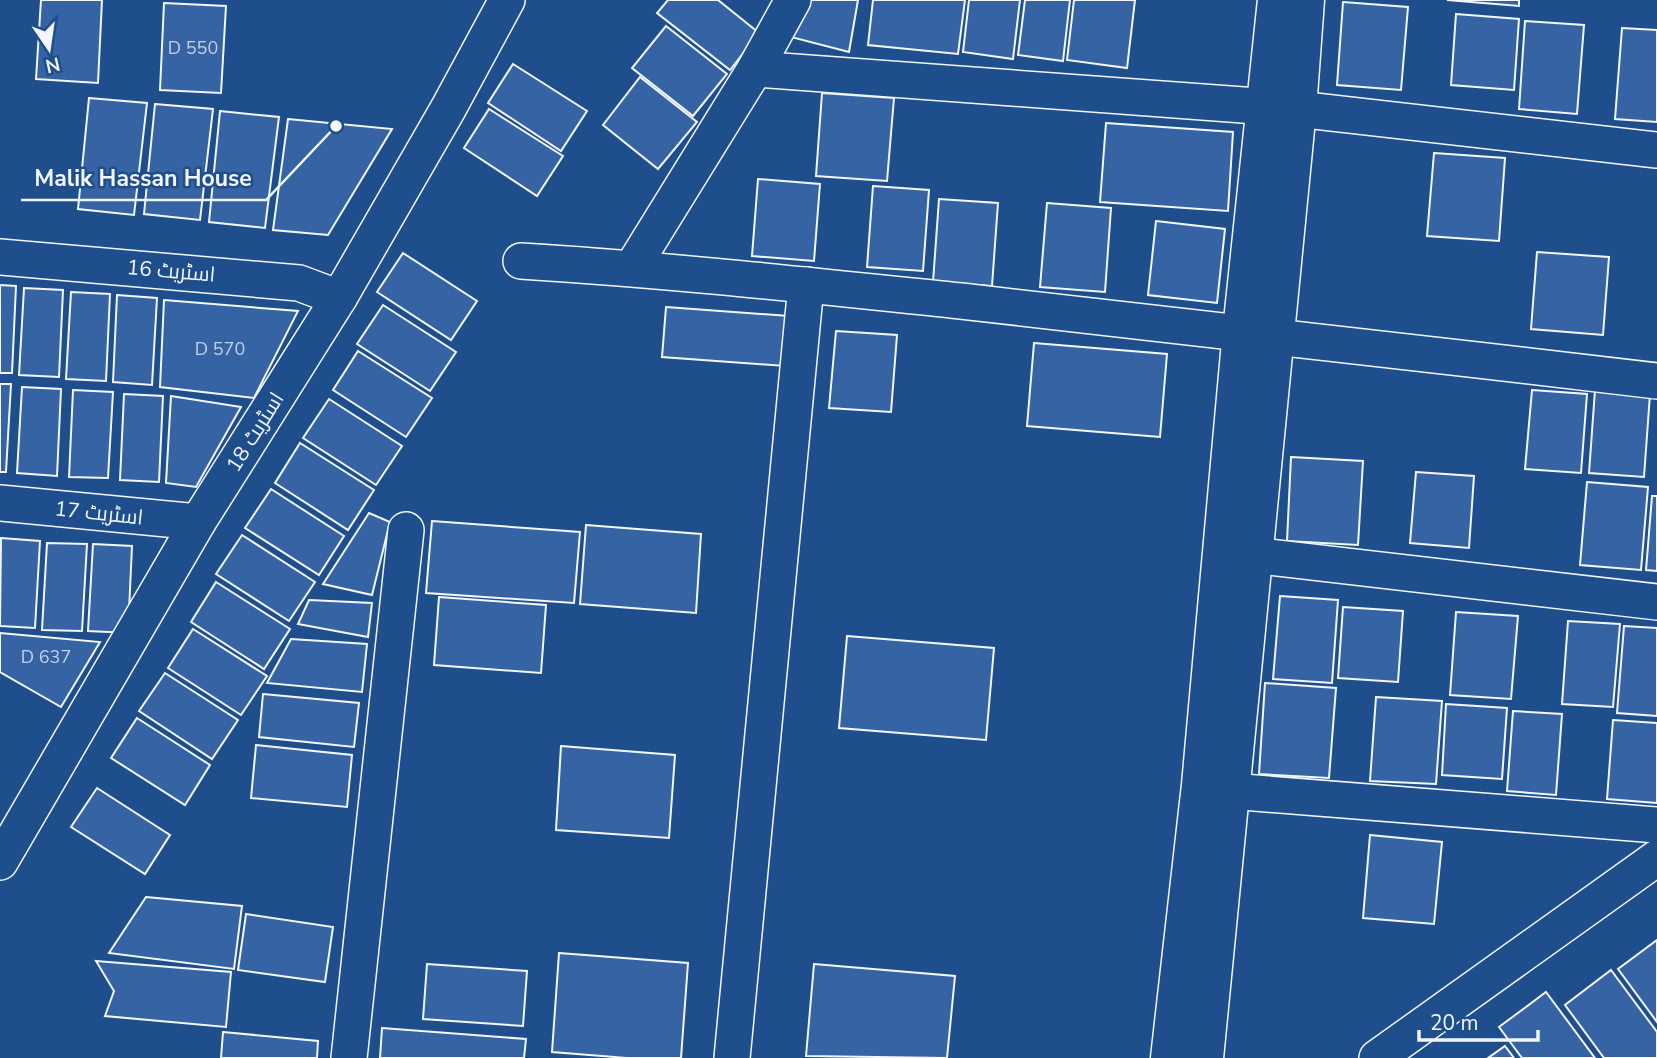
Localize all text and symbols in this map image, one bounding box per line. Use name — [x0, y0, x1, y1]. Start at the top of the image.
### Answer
north arrow — [14, 14, 84, 84]
house number: D 550 — [168, 36, 218, 60]
text: N — [43, 50, 62, 79]
callout: Malik Hassan House — [21, 156, 266, 200]
text: Malik Hassan House — [34, 163, 252, 194]
street label: اسٹریٹ 16 — [126, 253, 216, 289]
house number: D 570 — [195, 337, 245, 361]
street label: اسٹریٹ 18 — [220, 387, 290, 477]
street label: اسٹریٹ 17 — [53, 494, 145, 532]
house number: D 637 — [21, 645, 71, 669]
scale bar — [1419, 998, 1538, 1042]
text: 20 m — [1430, 1009, 1479, 1037]

